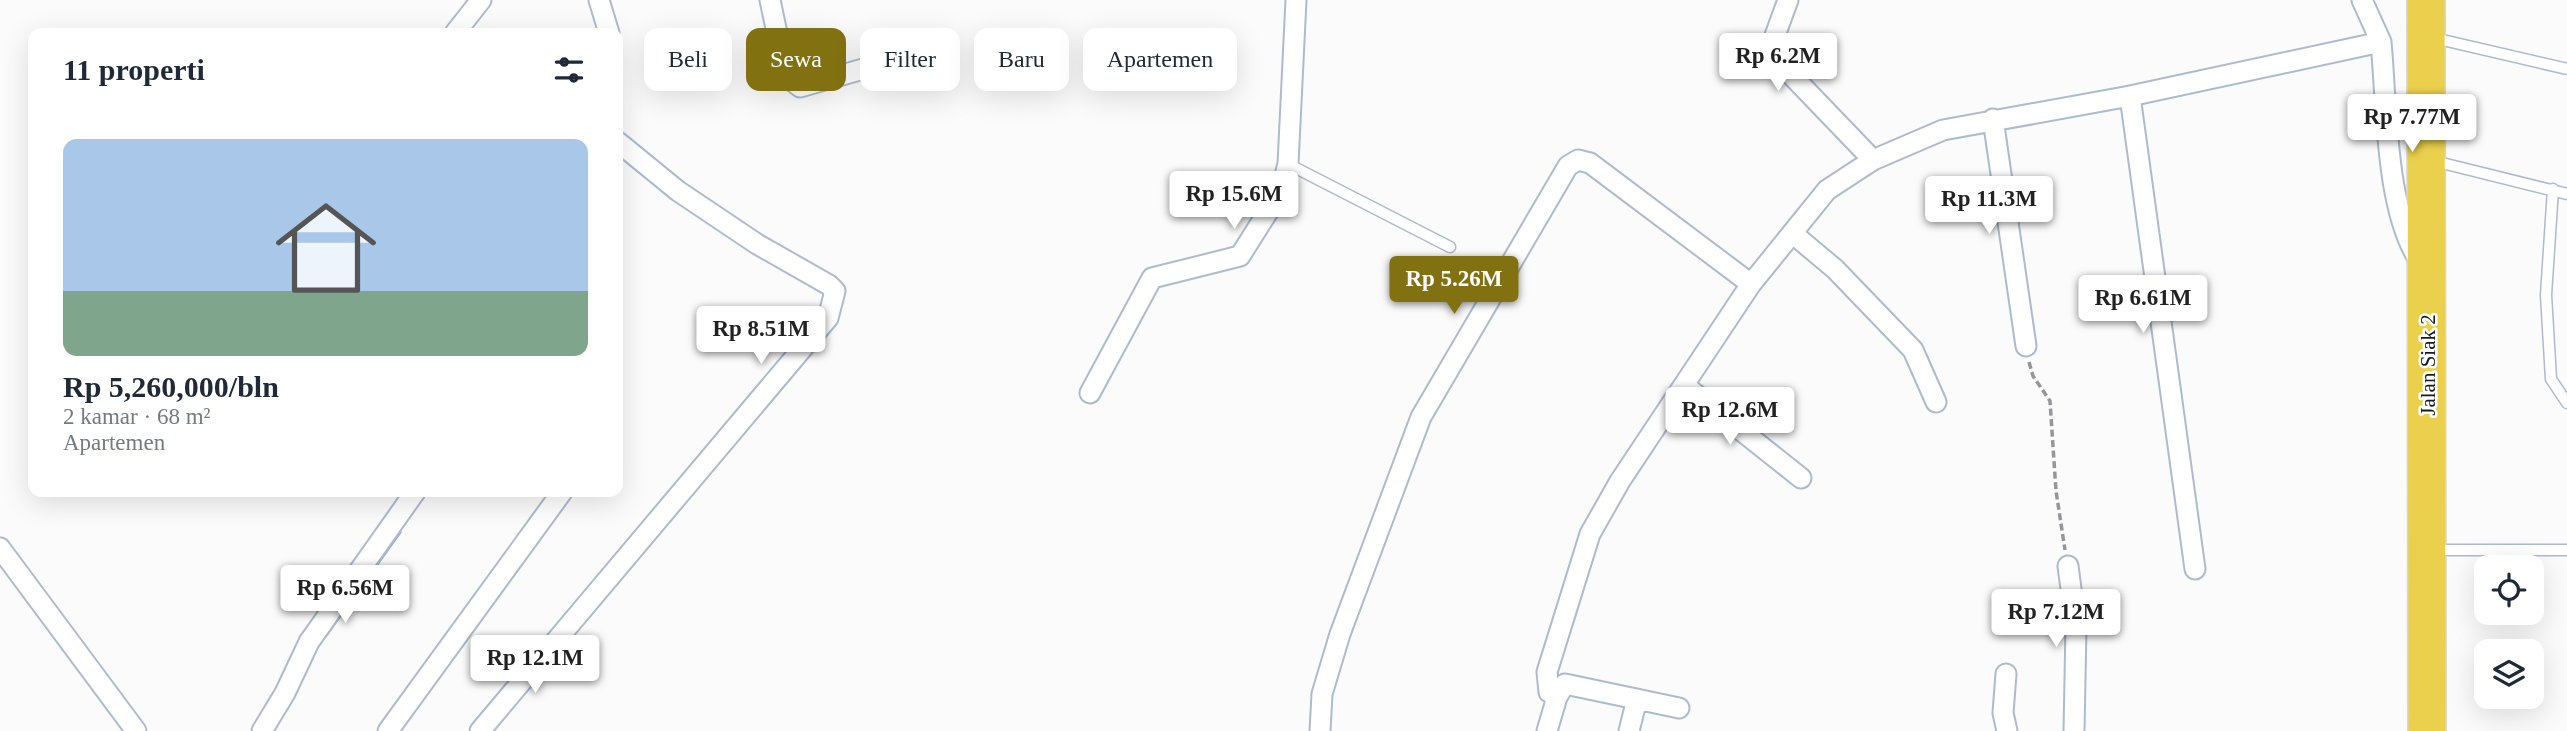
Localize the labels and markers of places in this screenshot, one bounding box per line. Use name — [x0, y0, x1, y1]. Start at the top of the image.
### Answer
pin: Rp 6.2M — [1713, 34, 1843, 93]
pin: Rp 7.77M — [2340, 94, 2484, 154]
pin: Rp 15.6M — [1162, 172, 1306, 231]
pin: Rp 11.3M — [1917, 176, 2061, 236]
pin: Rp 5.26M — [1382, 256, 1526, 316]
pin: Rp 6.61M — [2071, 276, 2215, 335]
pin: Rp 8.51M — [689, 306, 833, 366]
pin: Rp 12.6M — [1658, 388, 1802, 447]
pin: Rp 6.56M — [273, 566, 417, 625]
pin: Rp 7.12M — [1984, 590, 2128, 649]
pin: Rp 12.1M — [463, 636, 607, 695]

